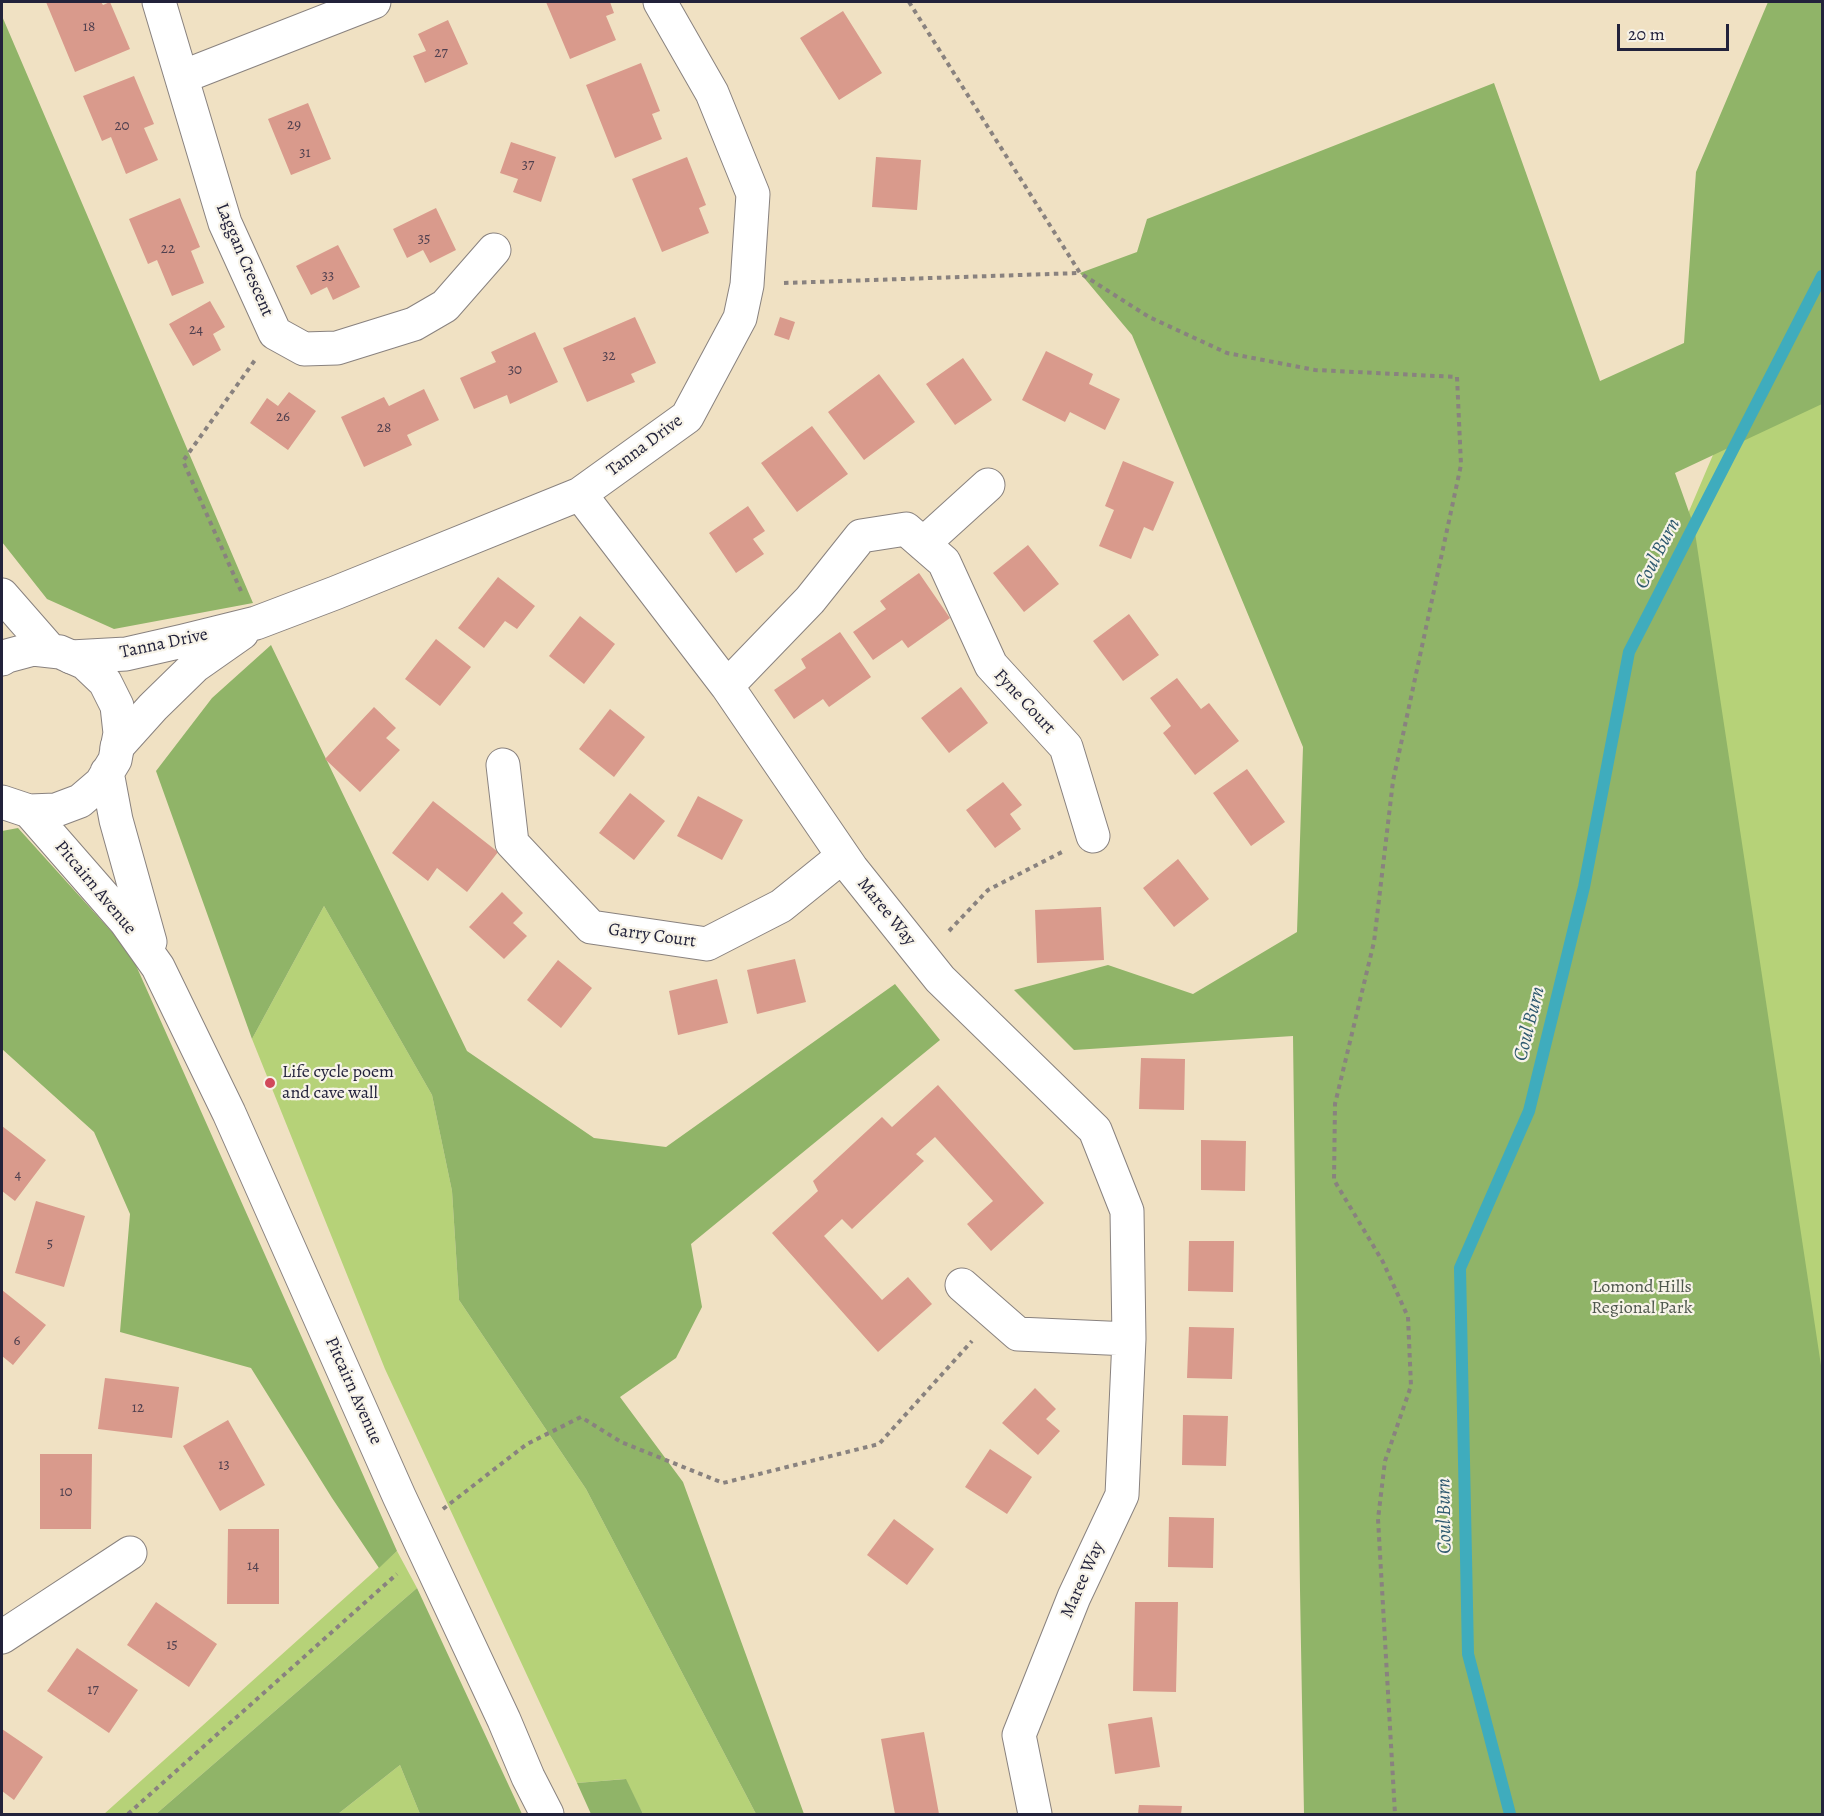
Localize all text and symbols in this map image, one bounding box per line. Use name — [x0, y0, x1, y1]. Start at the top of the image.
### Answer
scale bar — [1620, 12, 1732, 50]
house number: 18 — [83, 18, 95, 36]
text: 20 m — [1628, 22, 1665, 46]
house number: 27 — [434, 44, 448, 62]
house number: 29 — [287, 116, 301, 134]
house number: 20 — [114, 117, 130, 135]
house number: 31 — [299, 144, 311, 162]
house number: 37 — [522, 156, 534, 174]
street label: Laggan Crescent — [210, 200, 278, 320]
house number: 35 — [418, 230, 430, 248]
house number: 22 — [161, 240, 175, 258]
house number: 33 — [322, 267, 334, 285]
house number: 24 — [189, 321, 203, 339]
house number: 32 — [602, 347, 616, 365]
house number: 30 — [508, 361, 522, 379]
house number: 26 — [276, 408, 290, 426]
street label: Tanna Drive — [603, 410, 687, 482]
house number: 28 — [377, 419, 391, 437]
water label: Coul Burn — [1630, 515, 1686, 593]
street label: Tanna Drive — [118, 624, 210, 664]
street label: Fyne Court — [988, 665, 1060, 739]
street label: Pitcairn Avenue — [50, 837, 140, 939]
street label: Maree Way — [852, 874, 920, 950]
street label: Garry Court — [607, 919, 697, 953]
water label: Coul Burn — [1509, 984, 1551, 1064]
place label: Life cycle poem and cave wall — [282, 1062, 394, 1104]
marker: Life cycle poem and cave wall — [263, 1076, 277, 1090]
house number: 4 — [15, 1166, 21, 1184]
house number: 5 — [47, 1235, 53, 1253]
park label: Lomond Hills Regional Park — [1591, 1277, 1693, 1320]
house number: 6 — [14, 1332, 20, 1350]
street label: Pitcairn Avenue — [320, 1334, 386, 1448]
house number: 12 — [132, 1399, 144, 1417]
house number: 13 — [218, 1456, 230, 1474]
water label: Coul Burn — [1432, 1478, 1458, 1554]
house number: 10 — [59, 1483, 73, 1501]
street label: Maree Way — [1057, 1538, 1109, 1622]
house number: 14 — [247, 1557, 259, 1575]
house number: 15 — [166, 1636, 178, 1654]
house number: 17 — [87, 1681, 99, 1699]

